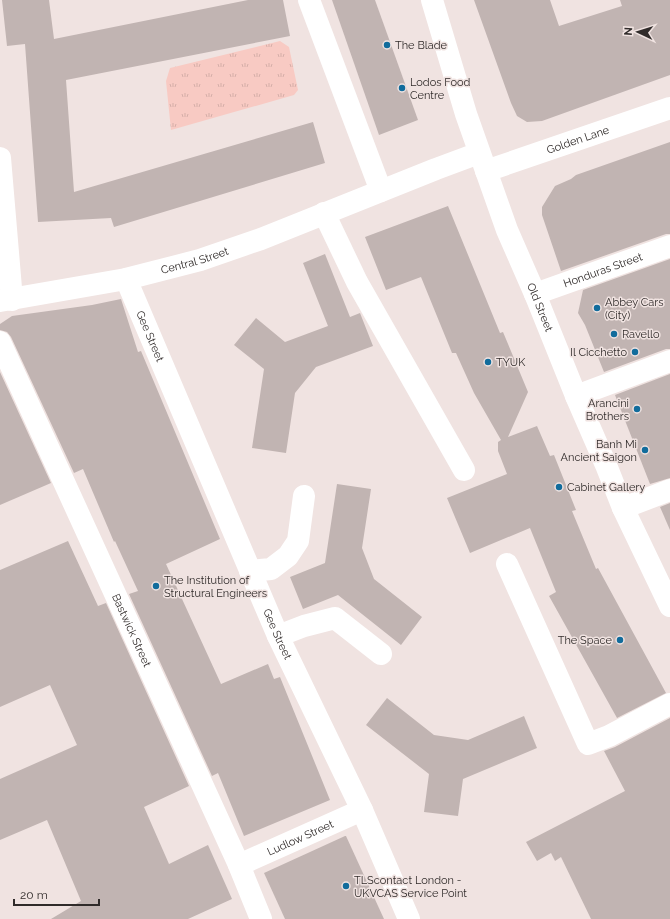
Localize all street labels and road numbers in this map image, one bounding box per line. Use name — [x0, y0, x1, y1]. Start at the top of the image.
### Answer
street label: Golden Lane — [545, 123, 611, 157]
street label: Central Street — [160, 245, 231, 277]
street label: Honduras Street — [562, 250, 645, 290]
street label: Old Street — [524, 281, 556, 334]
street label: Gee Street — [133, 309, 167, 364]
street label: Bastwick Street — [109, 592, 154, 669]
street label: Gee Street — [260, 607, 294, 662]
street label: Ludlow Street — [265, 818, 336, 859]

